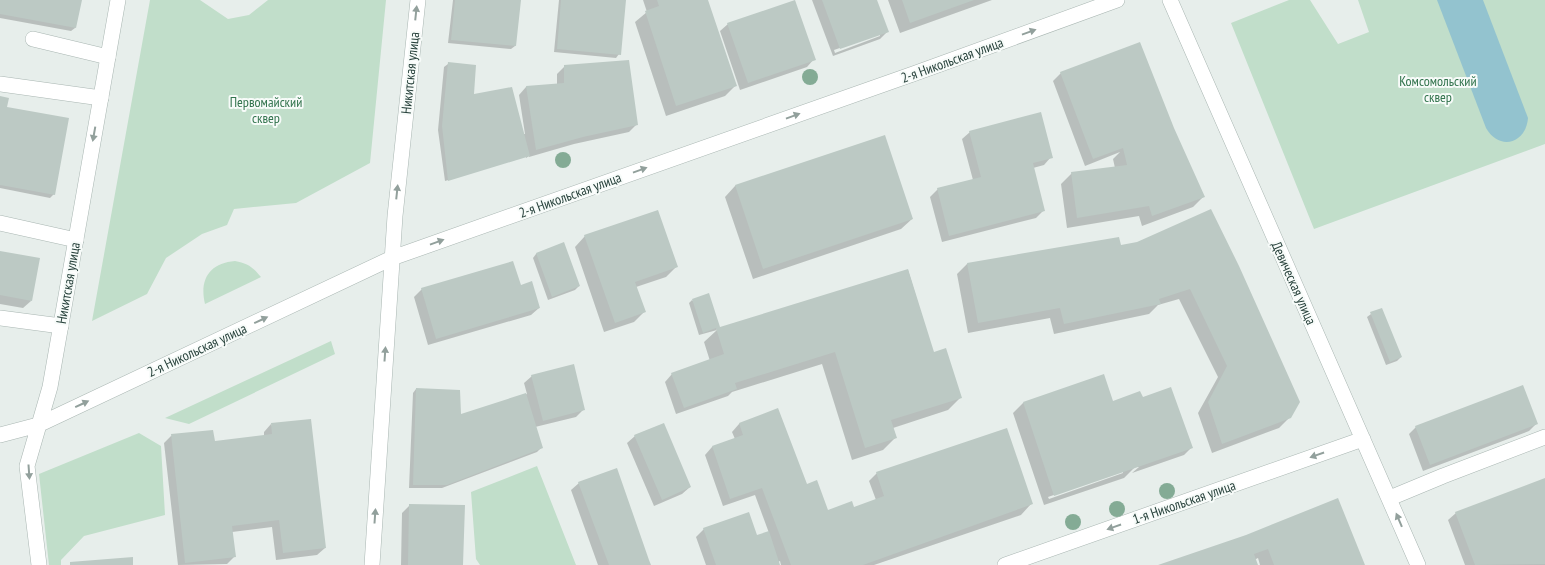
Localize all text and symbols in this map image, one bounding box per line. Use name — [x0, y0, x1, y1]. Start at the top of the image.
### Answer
one-way arrow — [412, 5, 420, 21]
one-way arrow — [1022, 28, 1037, 36]
street label: Никитская улица — [397, 31, 423, 115]
street label: 2-я Никольская улица — [898, 33, 1006, 87]
park label: Комсомольский сквер — [1399, 72, 1477, 106]
park label: Первомайский сквер — [230, 93, 302, 127]
one-way arrow — [786, 112, 801, 120]
one-way arrow — [90, 127, 98, 143]
one-way arrow — [633, 166, 648, 174]
street label: 2-я Никольская улица — [516, 168, 624, 222]
one-way arrow — [393, 184, 401, 200]
one-way arrow — [430, 238, 445, 245]
street label: Девическая улица — [1268, 239, 1320, 327]
street label: Никитская улица — [52, 241, 84, 325]
one-way arrow — [254, 316, 268, 324]
street label: 2-я Никольская улица — [144, 319, 250, 381]
one-way arrow — [382, 346, 390, 362]
one-way arrow — [75, 400, 89, 408]
one-way arrow — [1309, 451, 1324, 459]
one-way arrow — [25, 465, 33, 481]
street label: 1-я Никольская улица — [1130, 476, 1238, 528]
one-way arrow — [371, 508, 379, 524]
one-way arrow — [1394, 513, 1402, 527]
one-way arrow — [1106, 523, 1121, 531]

